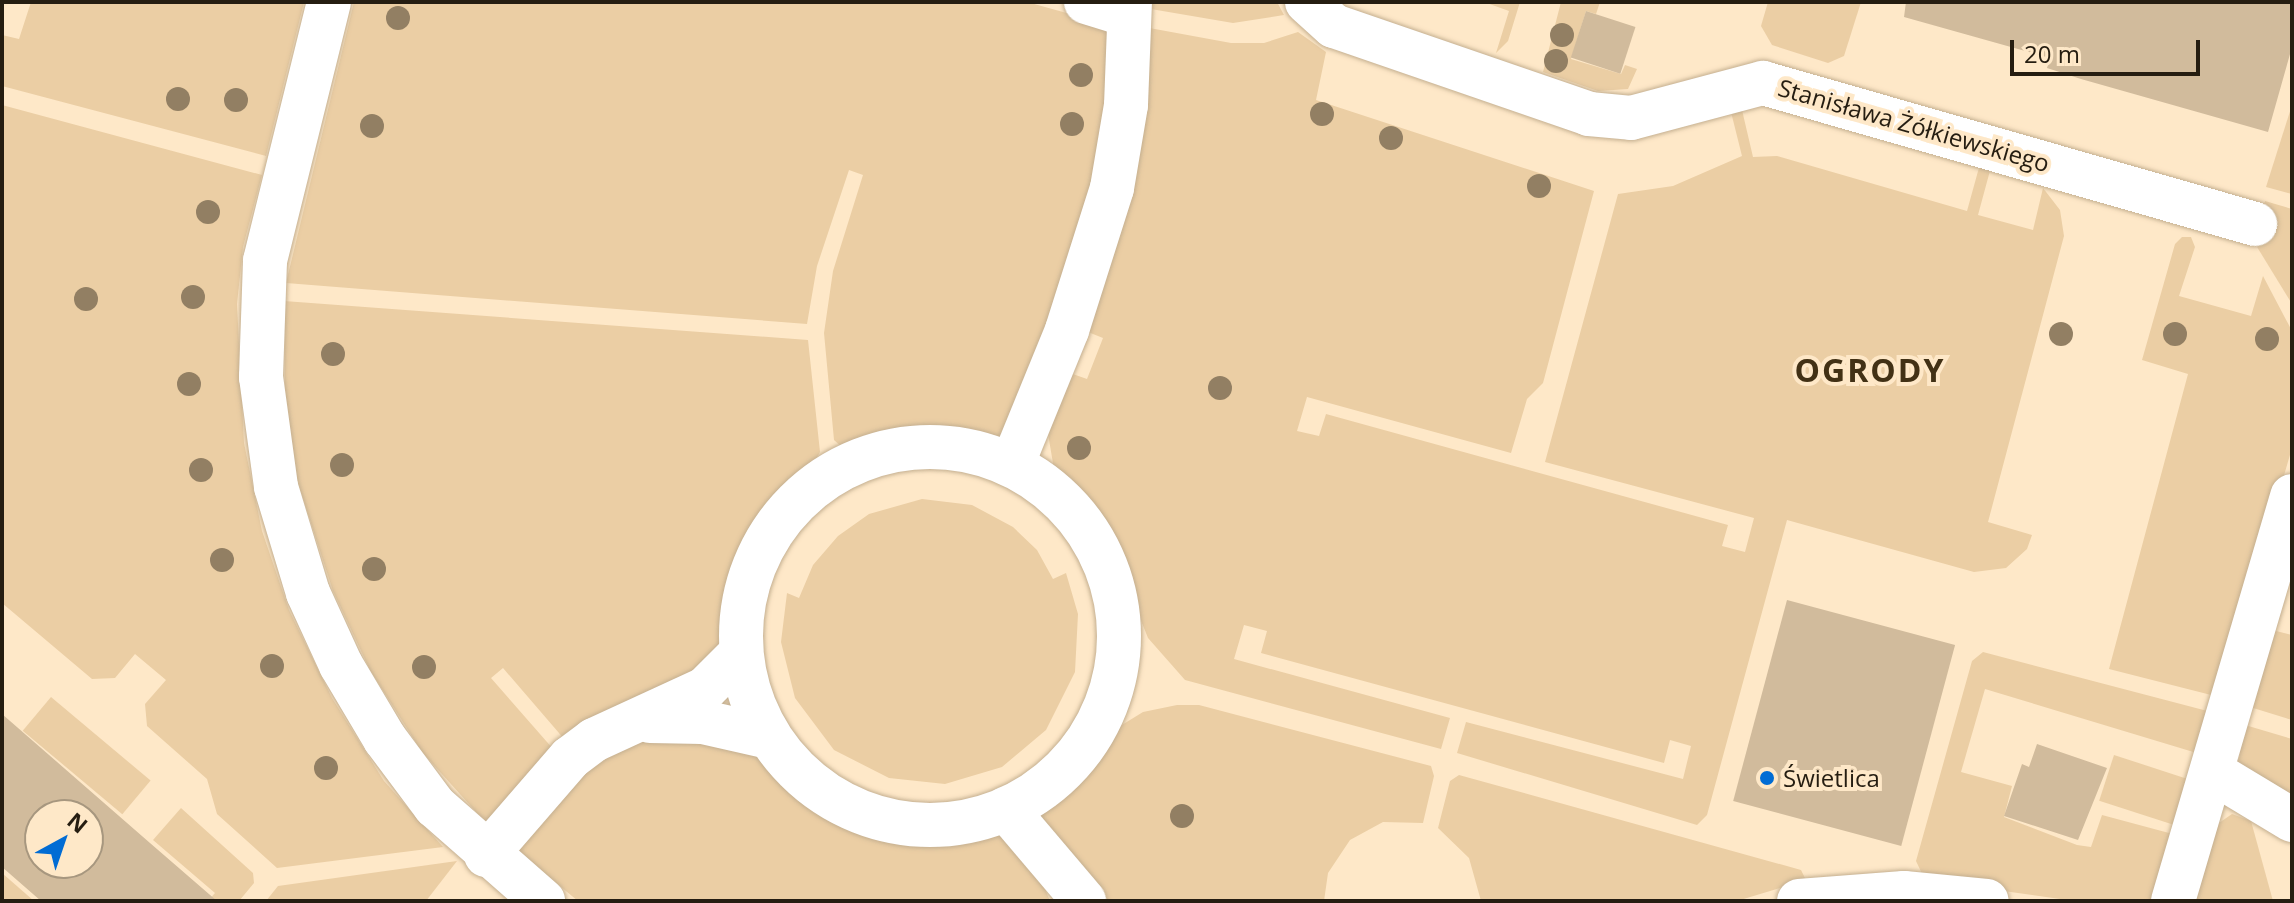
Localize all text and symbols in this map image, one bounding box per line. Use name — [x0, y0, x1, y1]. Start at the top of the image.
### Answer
scale bar — [2014, 24, 2204, 74]
text: 20 m — [2024, 37, 2080, 70]
street label: Stanisława Żółkiewskiego — [1775, 72, 2053, 178]
district label: OGRODY — [1795, 351, 1945, 389]
place label: Świetlica — [1783, 764, 1880, 792]
marker: Świetlica — [1758, 769, 1776, 787]
north arrow — [24, 799, 104, 879]
text: N — [62, 805, 95, 839]

